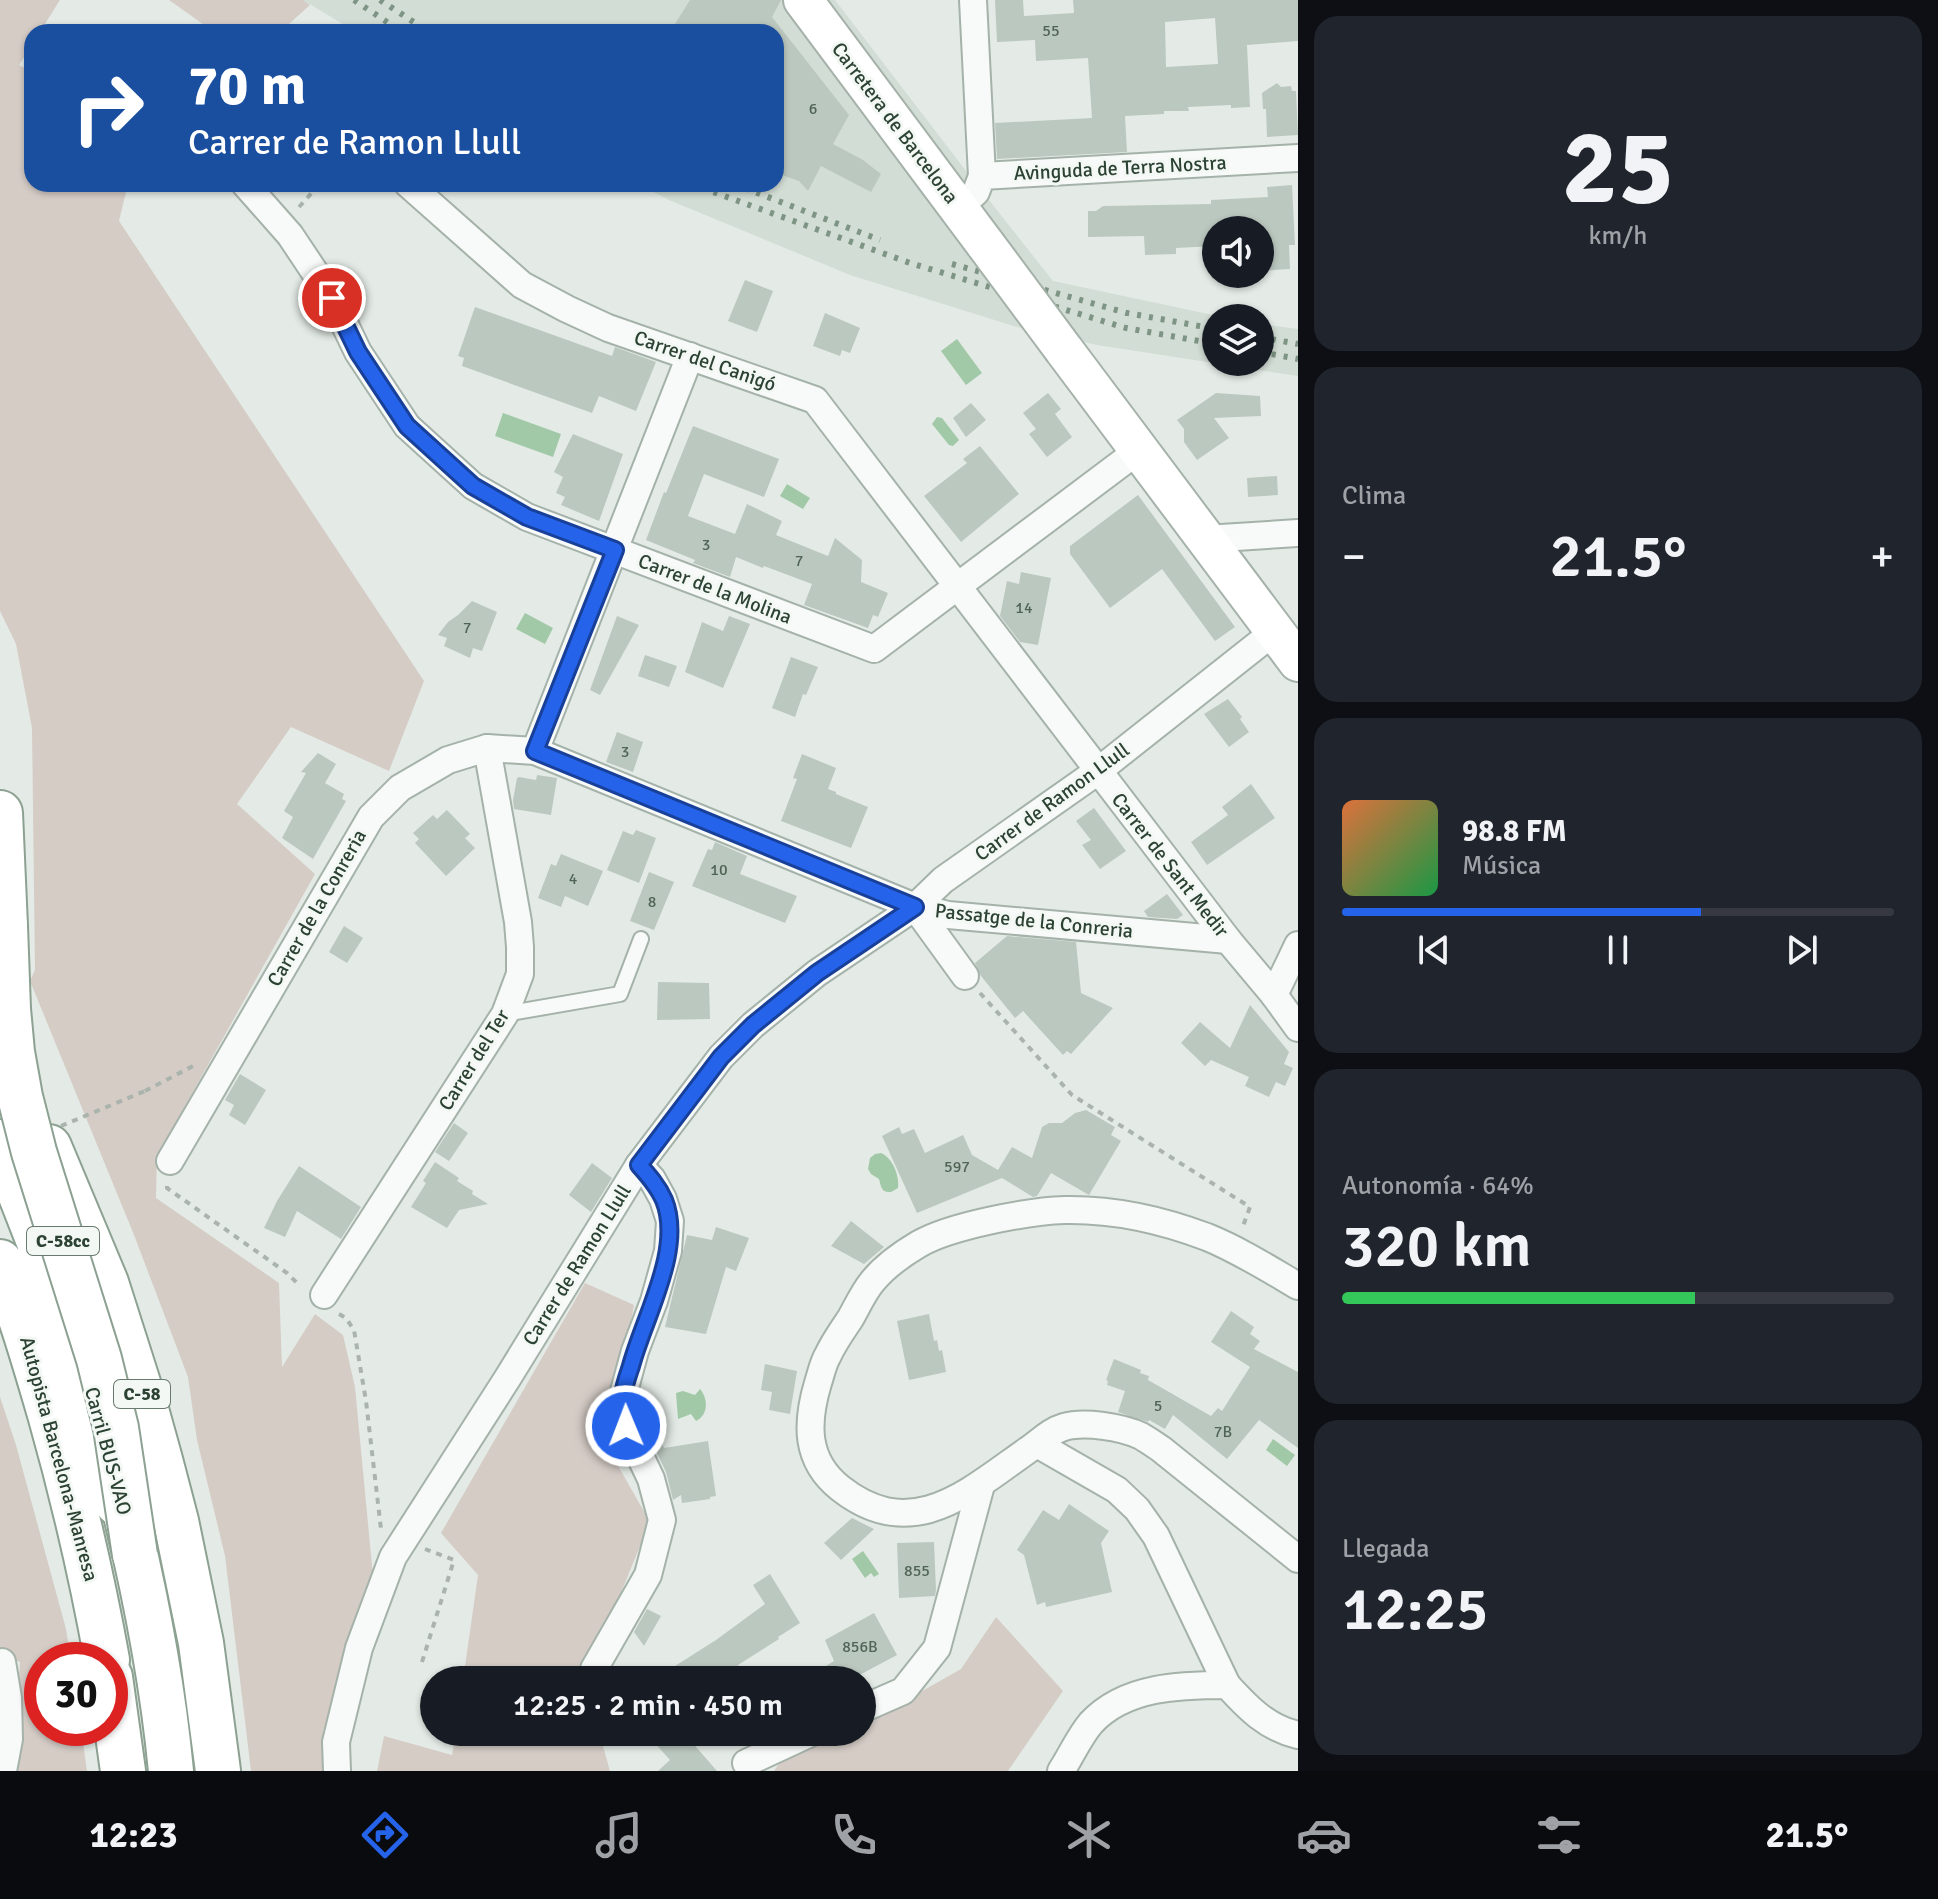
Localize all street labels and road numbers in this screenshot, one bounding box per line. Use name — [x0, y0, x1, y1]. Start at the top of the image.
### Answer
street label: Carretera de Barcelona — [826, 37, 964, 209]
street label: Avinguda de Terra Nostra — [1013, 150, 1227, 186]
street label: Carrer del Canigó — [631, 325, 779, 397]
street label: Carrer de la Molina — [635, 548, 795, 630]
street label: Carrer de Ramon Llull — [970, 737, 1134, 867]
street label: Carrer de Sant Medir — [1106, 788, 1234, 943]
street label: Carrer de la Conreria — [262, 825, 372, 991]
street label: Passatge de la Conreria — [934, 898, 1134, 944]
street label: Carrer del Ter — [433, 1004, 515, 1115]
street label: Carrer de Ramon Llull — [517, 1180, 637, 1350]
road number: C-58cc — [27, 1227, 99, 1255]
street label: Autopista Barcelona-Manresa — [14, 1334, 104, 1584]
road number: C-58 — [114, 1380, 170, 1408]
street label: Carril BUS-VAO — [79, 1384, 137, 1518]

